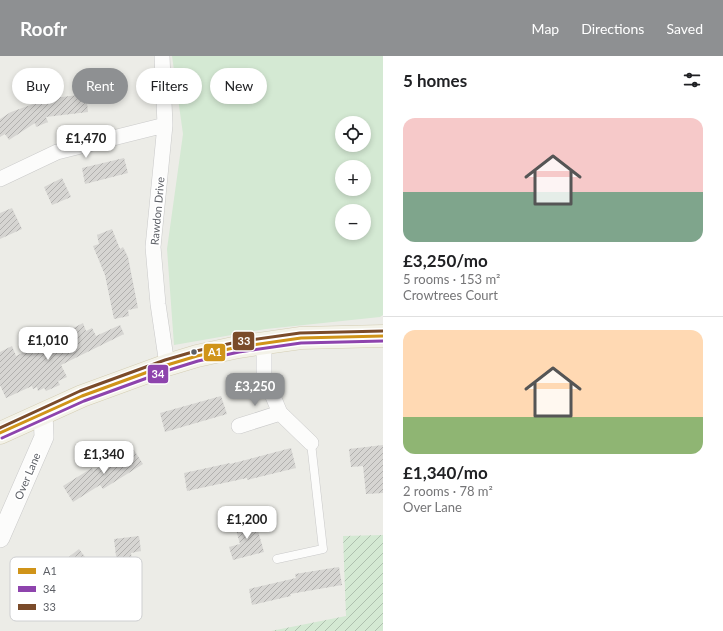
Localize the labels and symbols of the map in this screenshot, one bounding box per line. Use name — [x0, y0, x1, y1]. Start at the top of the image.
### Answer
pin: £1,470 — [53, 125, 119, 159]
street label: Rawdon Drive — [148, 176, 166, 246]
pin: £1,010 — [15, 327, 81, 361]
line badge: 33 — [232, 331, 255, 351]
text: 33 — [238, 334, 250, 347]
line badge: A1 — [203, 343, 226, 362]
text: A1 — [207, 345, 222, 358]
unlabelled marker — [189, 347, 199, 357]
line badge: 34 — [147, 364, 169, 384]
text: 34 — [152, 367, 165, 380]
pin: £3,250 — [222, 373, 288, 407]
pin: £1,340 — [71, 441, 137, 475]
street label: Over Lane — [11, 450, 43, 501]
pin: £1,200 — [214, 506, 280, 540]
legend — [10, 557, 142, 621]
text: A1 — [43, 564, 57, 577]
text: 34 — [43, 582, 56, 595]
text: 33 — [43, 600, 56, 613]

